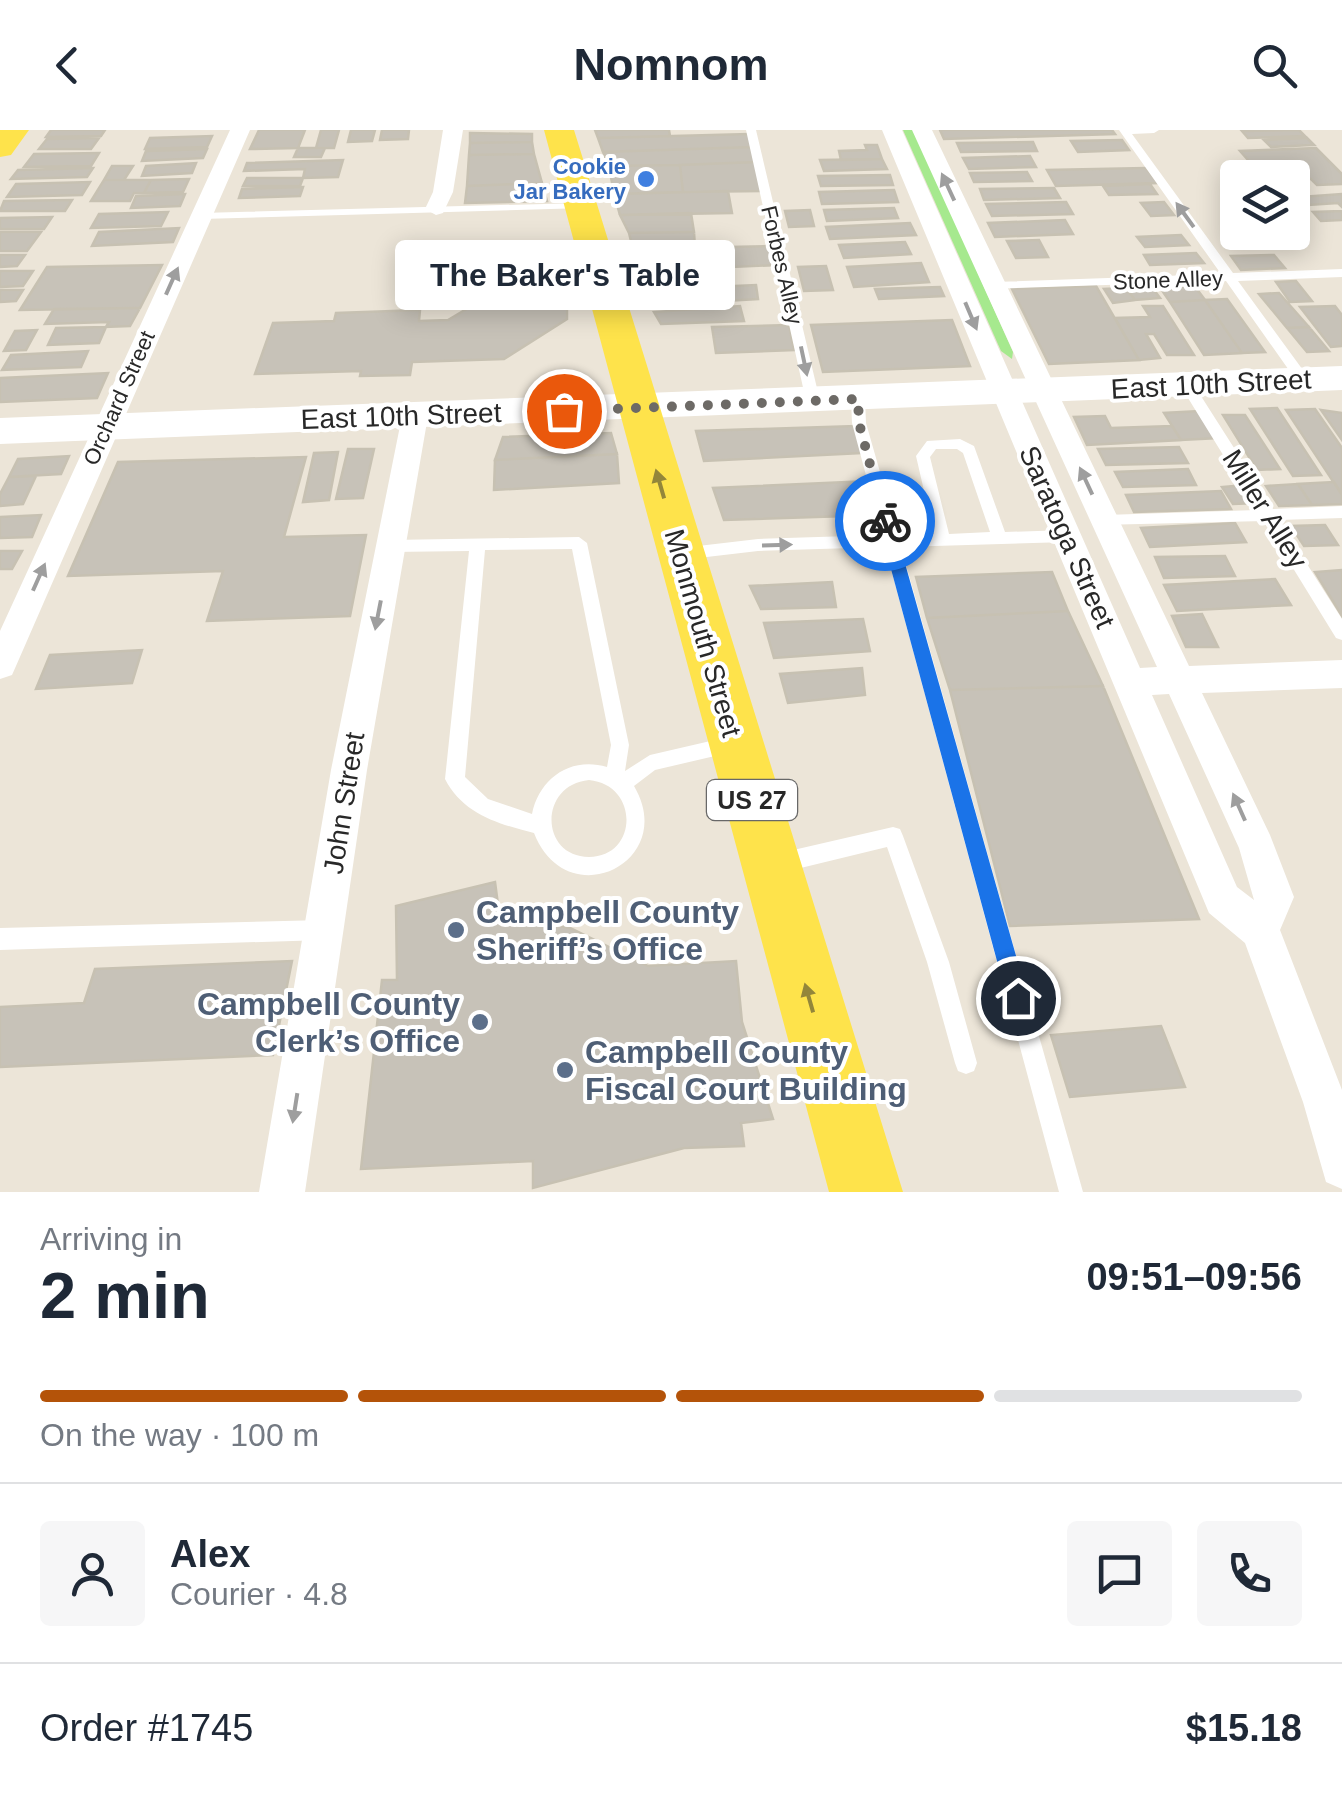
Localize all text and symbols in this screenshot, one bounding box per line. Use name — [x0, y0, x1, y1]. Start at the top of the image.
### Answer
icon: back — [40, 38, 95, 93]
icon: search — [1247, 38, 1302, 93]
text: Nomnom — [574, 39, 769, 90]
place label: Cookie Jar Bakery — [513, 154, 627, 204]
map controls — [1220, 160, 1310, 250]
button: layers — [1220, 160, 1310, 250]
marker: Cookie Jar Bakery — [635, 168, 657, 190]
one-way arrow — [940, 172, 956, 202]
one-way arrow — [1176, 202, 1196, 229]
street label: Forbes Alley — [756, 203, 808, 327]
callout: The Baker's Table — [394, 241, 734, 311]
text: The Baker's Table — [430, 257, 700, 293]
one-way arrow — [164, 266, 180, 295]
street label: Stone Alley — [1113, 266, 1223, 294]
one-way arrow — [963, 301, 979, 331]
street label: Orchard Street — [78, 327, 160, 469]
one-way arrow — [797, 346, 813, 377]
street label: East 10th Street — [1110, 363, 1312, 405]
pin — [522, 369, 607, 454]
icon: bag — [537, 384, 592, 439]
street label: East 10th Street — [300, 397, 502, 435]
street label: Saratoga Street — [1013, 441, 1121, 633]
street label: Miller Alley — [1216, 444, 1314, 574]
one-way arrow — [1077, 466, 1094, 495]
one-way arrow — [652, 468, 667, 499]
courier — [835, 471, 935, 571]
icon: bike — [858, 494, 913, 549]
street label: Monmouth Street — [658, 525, 748, 741]
one-way arrow — [762, 536, 794, 552]
one-way arrow — [31, 562, 48, 591]
one-way arrow — [370, 600, 385, 631]
street label: John Street — [317, 730, 371, 876]
road number: US 27 — [707, 780, 797, 820]
one-way arrow — [1231, 792, 1247, 822]
place label: Campbell County Sheriff’s Office — [476, 894, 739, 967]
marker: Campbell County Sheriff’s Office — [445, 919, 467, 941]
pin — [976, 956, 1061, 1041]
icon: home — [991, 971, 1046, 1026]
one-way arrow — [801, 982, 817, 1013]
place label: Campbell County Clerk’s Office — [197, 986, 460, 1059]
marker: Campbell County Clerk’s Office — [469, 1011, 491, 1033]
place label: Campbell County Fiscal Court Building — [585, 1034, 907, 1107]
marker: Campbell County Fiscal Court Building — [554, 1059, 576, 1081]
one-way arrow — [287, 1093, 303, 1124]
text: Arriving in — [40, 1221, 182, 1257]
text: 09:51–09:56 — [1086, 1256, 1302, 1298]
text: 2 min — [40, 1259, 210, 1332]
text: On the way · 100 m — [40, 1417, 319, 1453]
button: person — [40, 1521, 145, 1626]
button: chat — [1067, 1521, 1172, 1626]
button: phone — [1197, 1521, 1302, 1626]
text: Alex — [170, 1533, 250, 1575]
text: Courier · 4.8 — [170, 1576, 348, 1612]
text: Order #1745 — [40, 1707, 253, 1749]
text: $15.18 — [1186, 1707, 1302, 1749]

